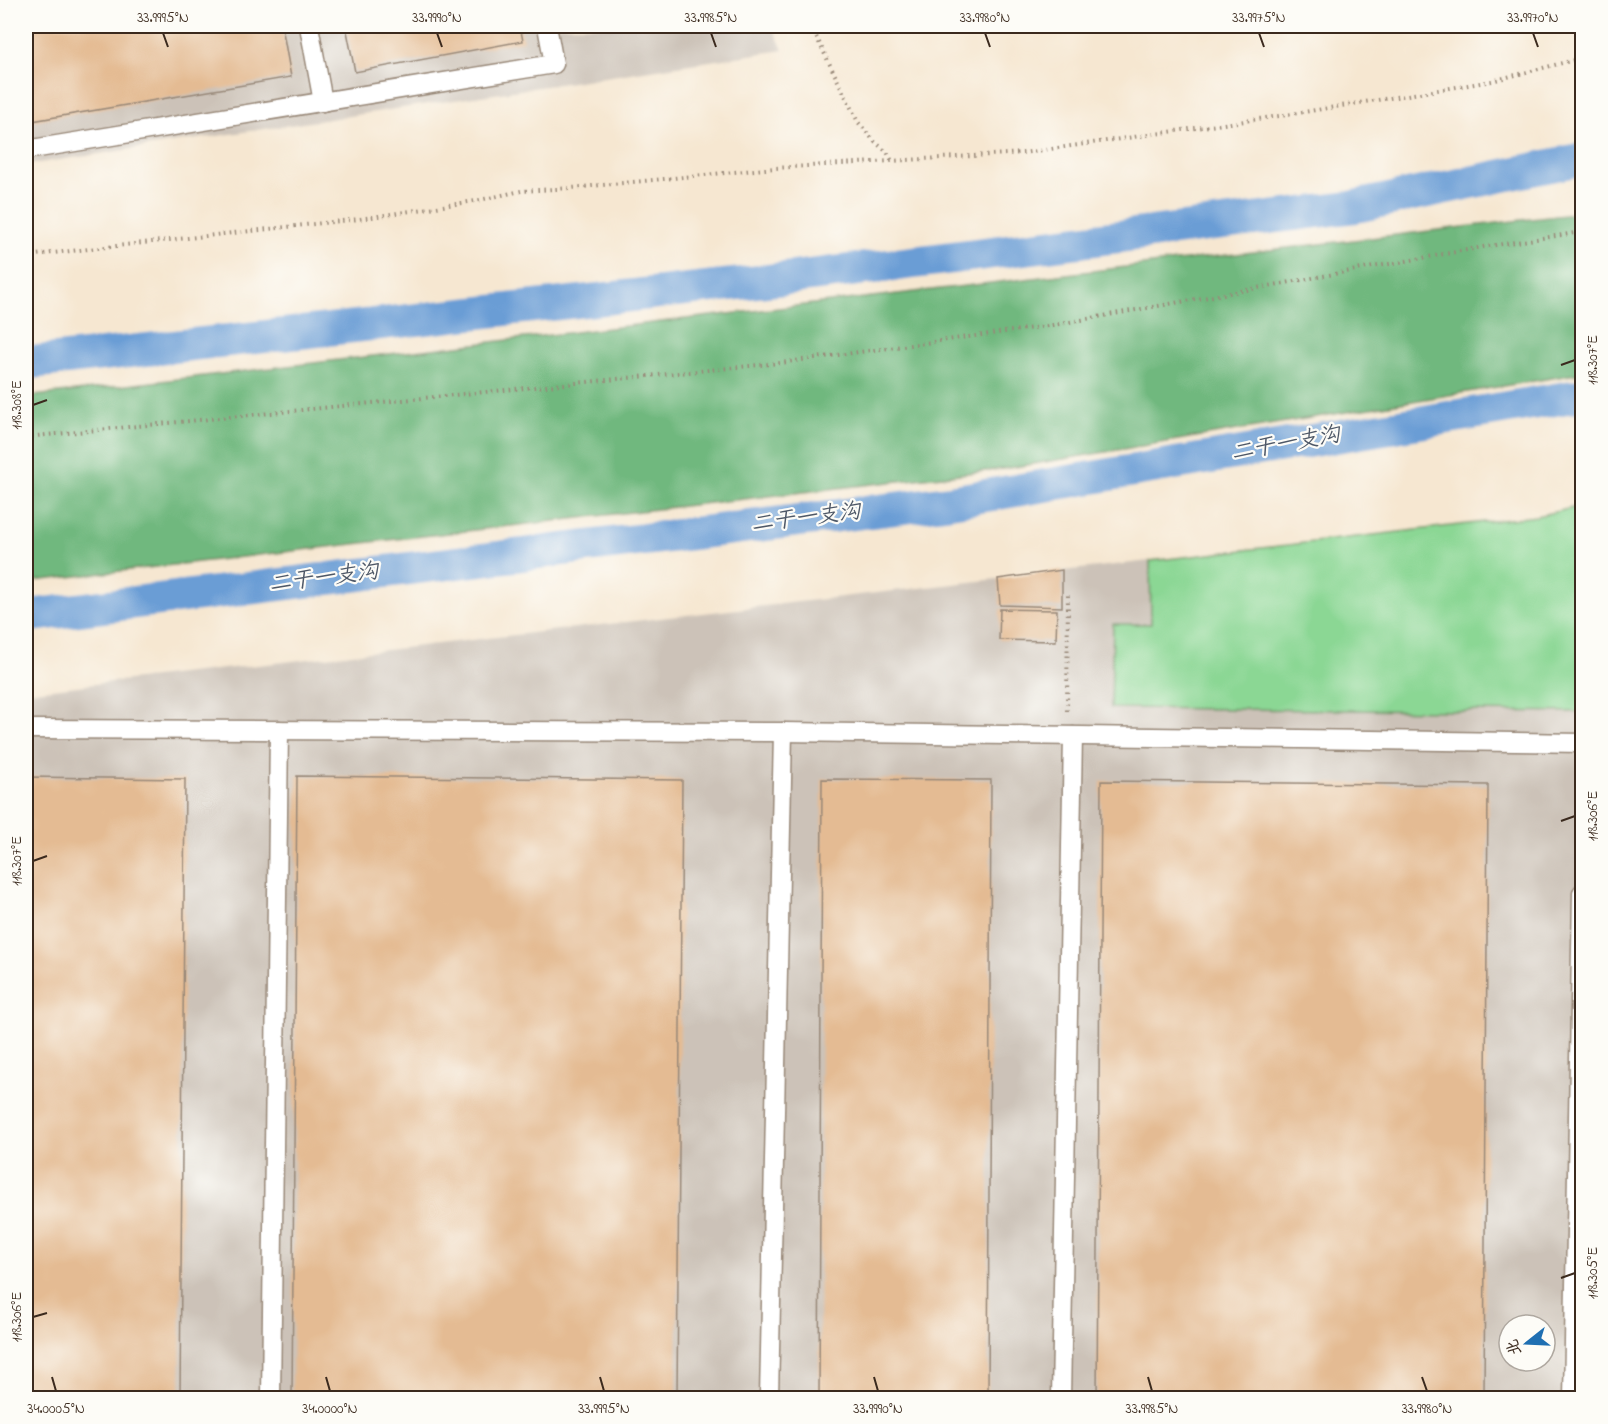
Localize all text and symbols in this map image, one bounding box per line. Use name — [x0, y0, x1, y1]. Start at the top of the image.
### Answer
text: 33.9995°N — [137, 7, 189, 29]
text: 33.9990°N — [412, 7, 462, 29]
text: 33.9985°N — [685, 7, 737, 29]
text: 33.9980°N — [960, 7, 1010, 29]
text: 33.9975°N — [1232, 7, 1286, 29]
text: 33.9970°N — [1507, 7, 1559, 29]
text: 118.307°E — [1582, 335, 1604, 385]
text: 118.308°E — [6, 380, 28, 430]
water label: 二干一支沟 — [1229, 419, 1345, 470]
water label: 二干一支沟 — [749, 496, 865, 542]
water label: 二干一支沟 — [267, 556, 383, 602]
text: 118.306°E — [1582, 791, 1604, 841]
text: 118.307°E — [6, 836, 28, 886]
text: 118.305°E — [1582, 1247, 1604, 1299]
text: 118.306°E — [6, 1292, 28, 1342]
north arrow — [1497, 1313, 1557, 1373]
text: 北 — [1501, 1336, 1529, 1358]
text: 34.0005°N — [27, 1398, 85, 1420]
text: 34.0000°N — [302, 1398, 358, 1420]
text: 33.9995°N — [578, 1398, 630, 1420]
text: 33.9990°N — [853, 1398, 903, 1420]
text: 33.9985°N — [1126, 1398, 1178, 1420]
text: 33.9980°N — [1402, 1398, 1452, 1420]

